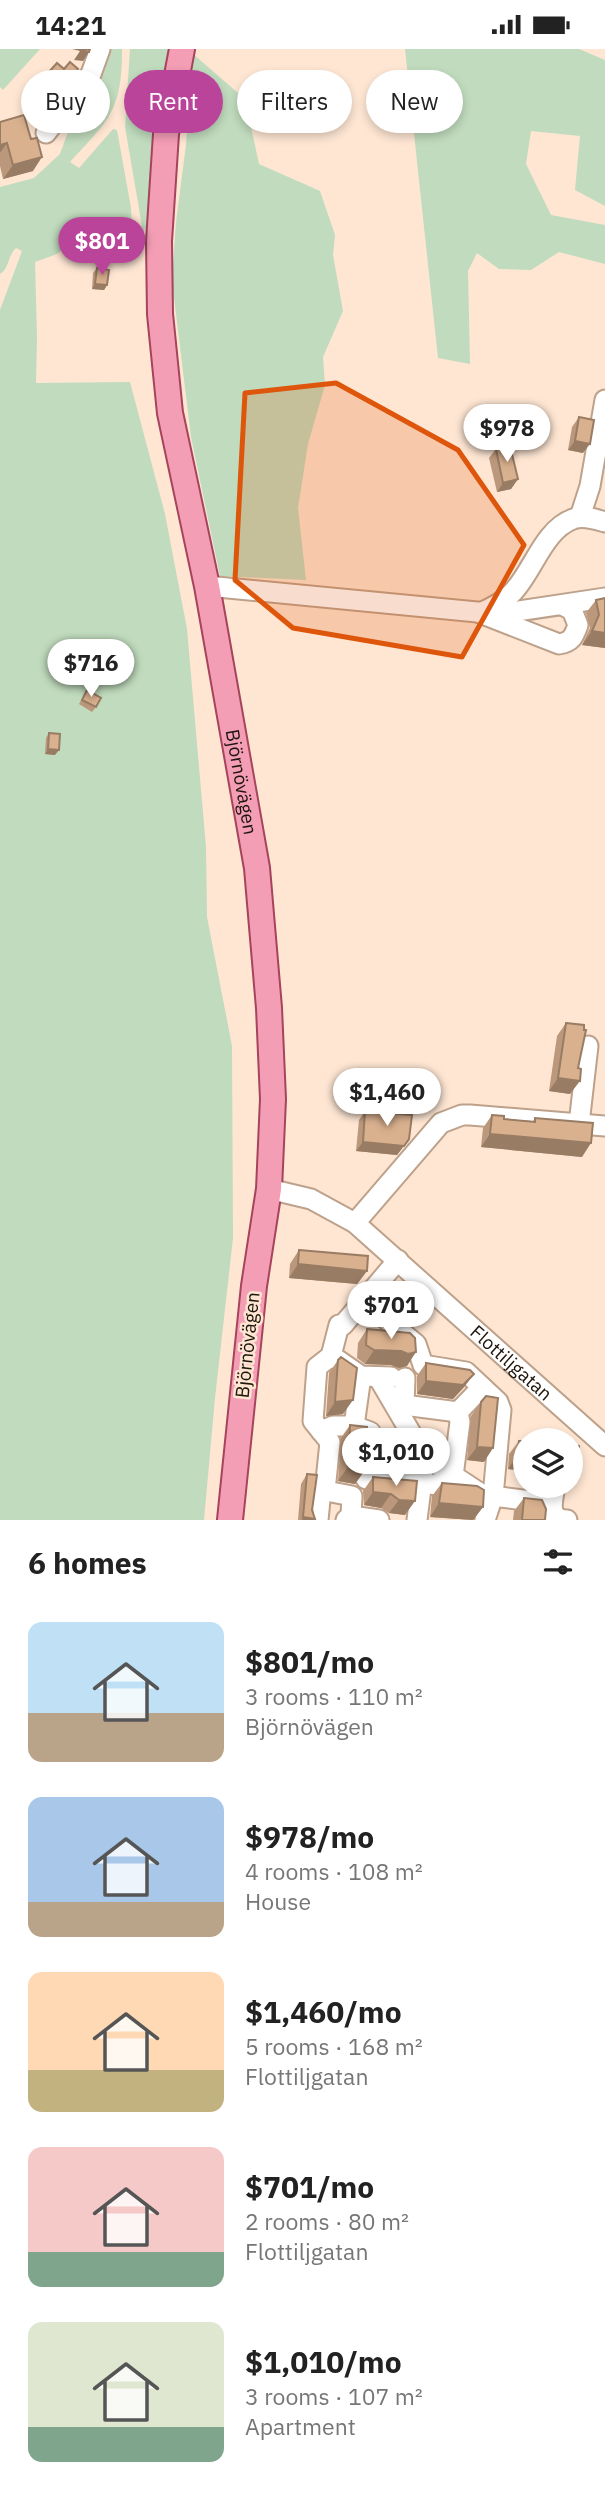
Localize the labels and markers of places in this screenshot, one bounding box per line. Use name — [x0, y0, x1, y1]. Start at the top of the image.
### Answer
pin: $801 — [61, 217, 143, 277]
pin: $978 — [466, 405, 548, 464]
pin: $716 — [50, 639, 132, 699]
pin: $1,460 — [330, 1069, 444, 1128]
pin: $701 — [350, 1281, 432, 1341]
pin: $1,010 — [339, 1429, 453, 1488]

